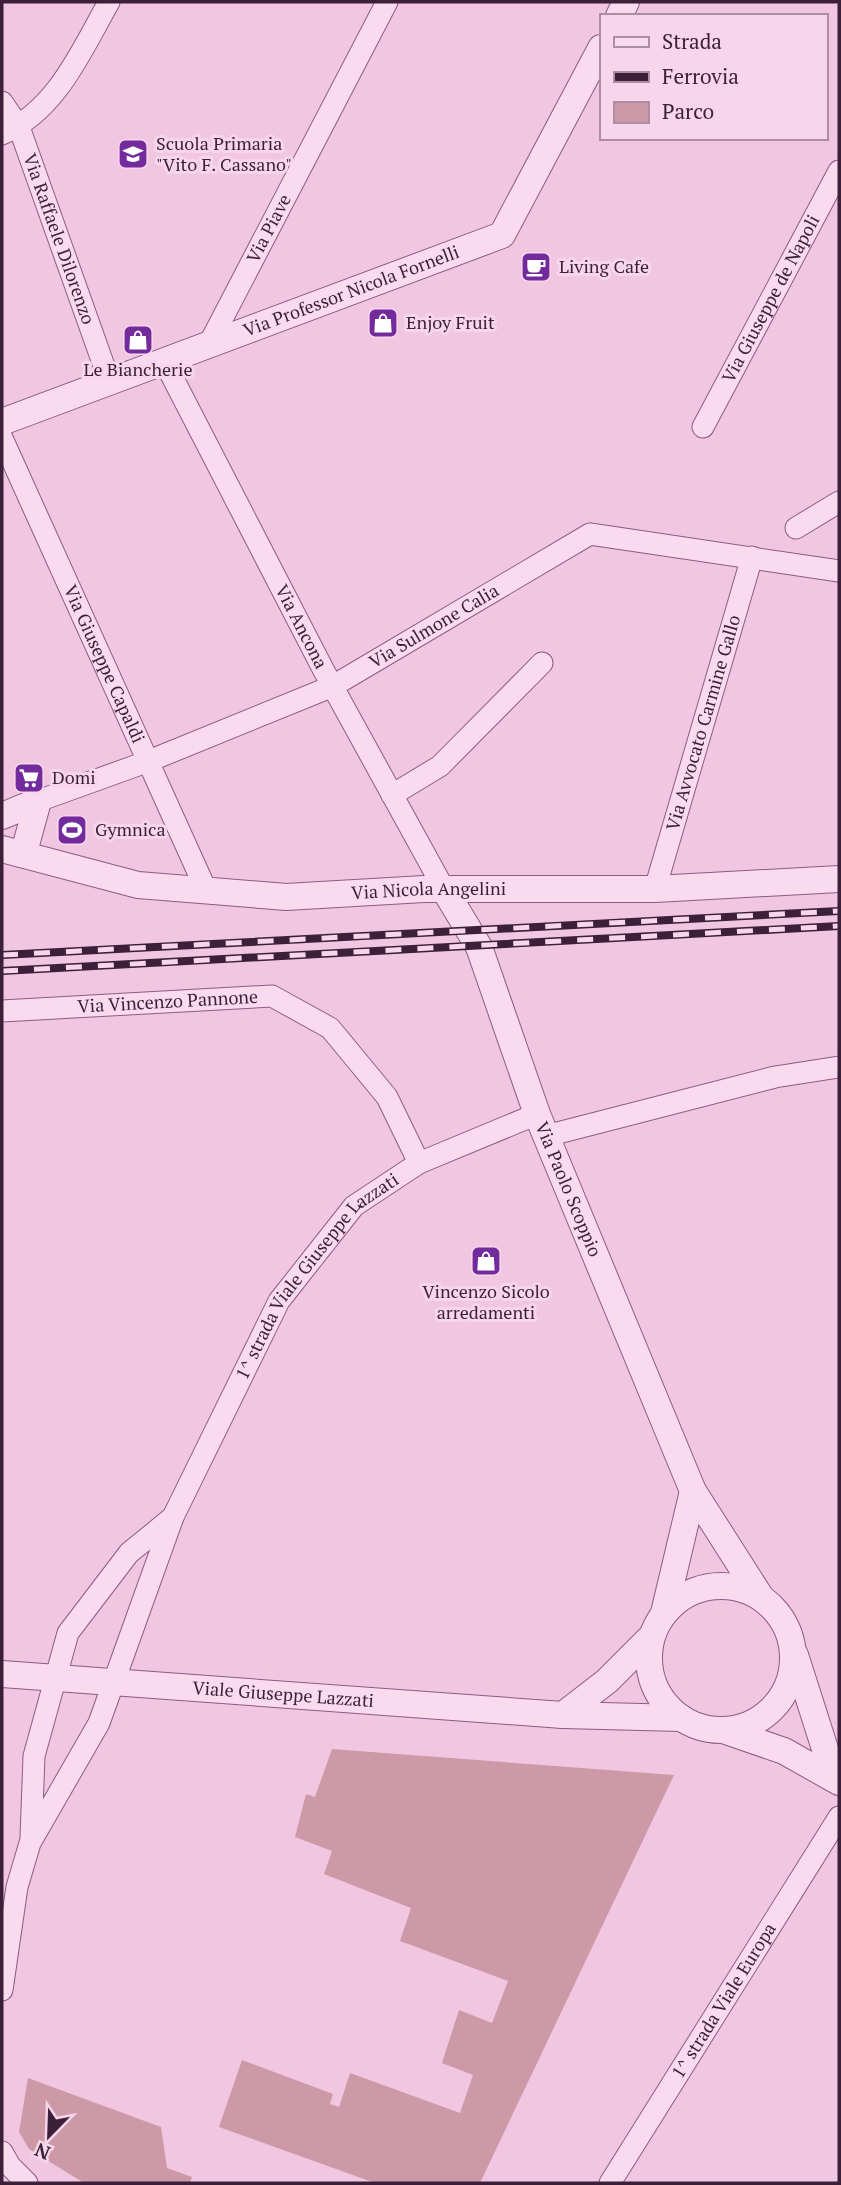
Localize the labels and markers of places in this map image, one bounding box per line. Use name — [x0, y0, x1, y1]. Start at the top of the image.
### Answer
place label: Scuola Primaria "Vito F. Cassano" — [156, 131, 292, 176]
school or university icon: Scuola Primaria "Vito F. Cassano" — [116, 137, 150, 171]
cafe icon: Living Cafe — [519, 250, 553, 284]
place label: Living Cafe — [559, 254, 649, 278]
shop icon: Enjoy Fruit — [366, 306, 400, 340]
place label: Enjoy Fruit — [406, 310, 495, 334]
shop icon: Le Biancherie — [121, 323, 155, 357]
place label: Le Biancherie — [84, 357, 192, 381]
supermarket icon: Domi — [12, 761, 46, 795]
place label: Domi — [52, 765, 96, 789]
sports icon: Gymnica — [55, 813, 89, 847]
place label: Gymnica — [95, 817, 166, 841]
shop icon: Vincenzo Sicolo arredamenti — [469, 1244, 503, 1278]
place label: Vincenzo Sicolo arredamenti — [422, 1279, 550, 1324]

